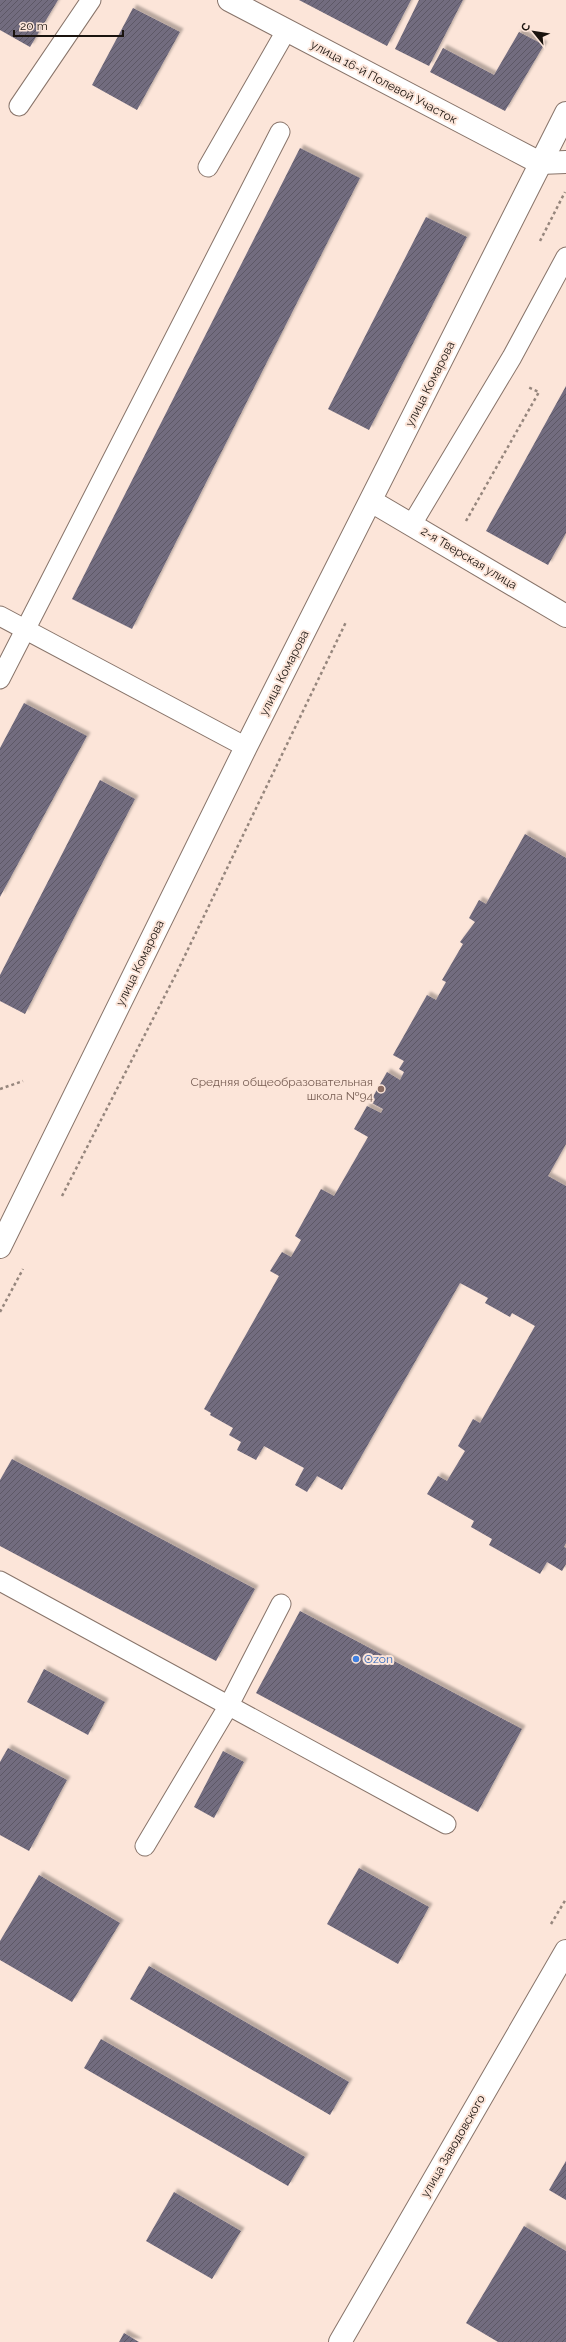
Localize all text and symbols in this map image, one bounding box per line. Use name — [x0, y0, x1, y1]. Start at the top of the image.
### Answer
scale bar — [14, 12, 123, 38]
north arrow — [514, 12, 554, 52]
text: 20 m — [20, 19, 48, 33]
text: С — [518, 20, 534, 34]
street label: улица 16-й Полевой Участок — [308, 37, 460, 127]
street label: улица Комарова — [402, 339, 458, 429]
street label: 2-я Тверская улица — [418, 524, 520, 592]
street label: улица Комарова — [256, 628, 312, 718]
street label: улица Комарова — [113, 918, 167, 1008]
place label: Средняя общеобразовательная школа №94 — [190, 1075, 373, 1103]
marker: Средняя общеобразовательная школа №94 — [376, 1084, 386, 1094]
place label: Ozon — [364, 1652, 393, 1666]
marker: Ozon — [351, 1654, 361, 1664]
street label: улица Заводовского — [418, 2092, 488, 2200]

